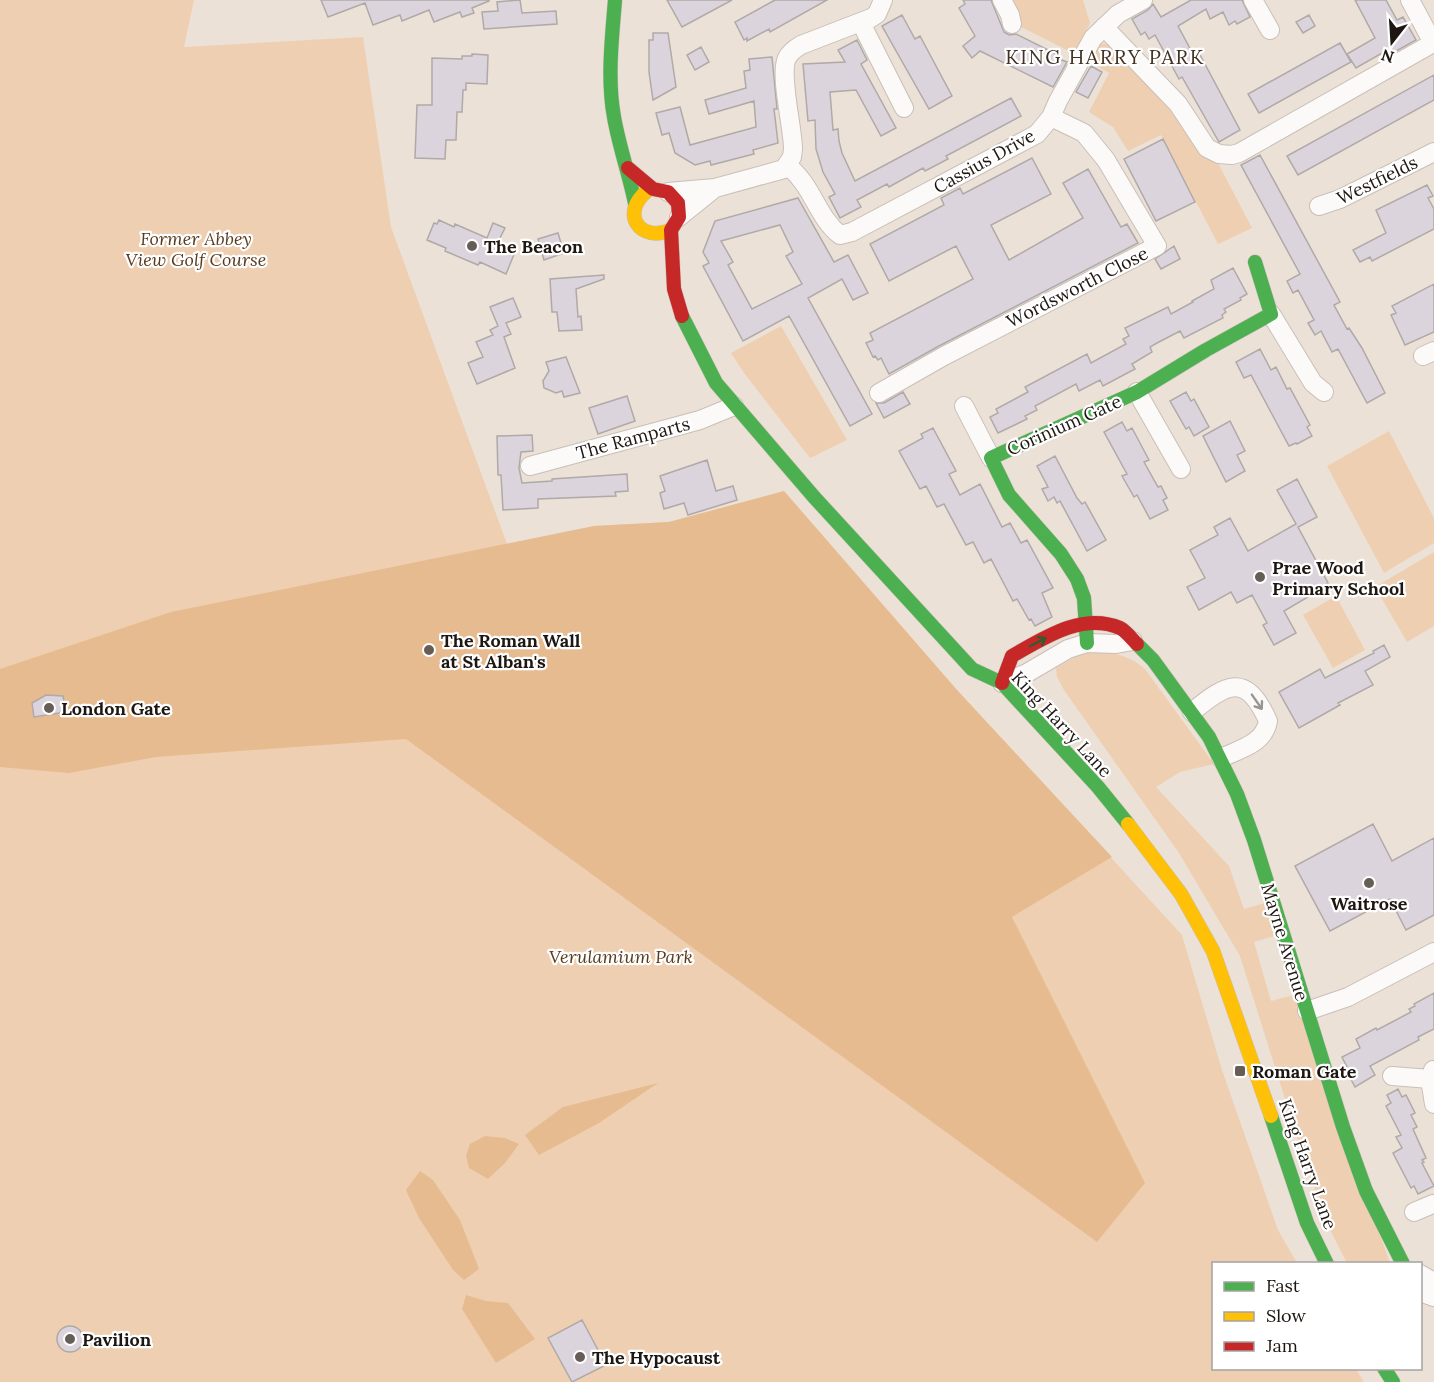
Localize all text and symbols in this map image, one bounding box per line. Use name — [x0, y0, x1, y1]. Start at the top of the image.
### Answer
north arrow — [1362, 12, 1422, 72]
district label: KING HARRY PARK — [1005, 44, 1205, 69]
text: N — [1379, 45, 1396, 68]
street label: Cassius Drive — [929, 124, 1039, 198]
street label: Westfields — [1333, 151, 1421, 209]
park label: Former Abbey View Golf Course — [126, 227, 266, 271]
place label: The Beacon — [484, 235, 584, 258]
marker: The Beacon — [465, 239, 479, 253]
street label: Wordsworth Close — [1002, 241, 1152, 333]
street label: Corinium Gate — [1003, 389, 1125, 461]
street label: The Ramparts — [574, 412, 692, 464]
place label: Prae Wood Primary School — [1272, 556, 1405, 600]
marker: Prae Wood Primary School — [1253, 570, 1267, 584]
place label: The Roman Wall at St Alban's — [441, 629, 581, 673]
one-way arrow — [1029, 635, 1047, 647]
marker: The Roman Wall at St Alban's — [422, 643, 436, 657]
street label: King Harry Lane — [1007, 666, 1117, 782]
one-way arrow — [1251, 693, 1263, 709]
place label: London Gate — [61, 697, 171, 720]
marker: London Gate — [42, 701, 56, 715]
marker: Waitrose — [1362, 876, 1376, 890]
street label: Mayne Avenue — [1256, 880, 1314, 1004]
place label: Waitrose — [1331, 892, 1408, 915]
park label: Verulamium Park — [549, 945, 693, 968]
place label: Roman Gate — [1252, 1060, 1357, 1083]
marker: Roman Gate — [1233, 1064, 1247, 1078]
street label: King Harry Lane — [1274, 1096, 1342, 1233]
legend — [1212, 1262, 1422, 1370]
text: Fast — [1266, 1274, 1300, 1297]
text: Slow — [1266, 1304, 1306, 1327]
place label: Pavilion — [82, 1328, 152, 1351]
marker: Pavilion — [63, 1332, 77, 1346]
text: Jam — [1265, 1334, 1298, 1357]
place label: The Hypocaust — [592, 1346, 721, 1369]
marker: The Hypocaust — [573, 1350, 587, 1364]

